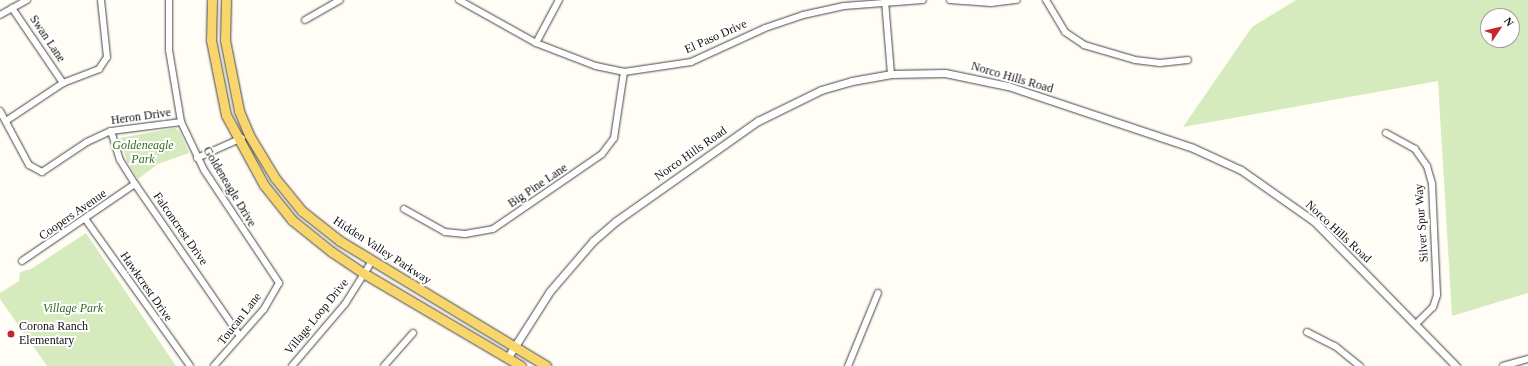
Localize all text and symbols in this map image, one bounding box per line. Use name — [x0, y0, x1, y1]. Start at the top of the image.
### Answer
north arrow — [1480, 8, 1520, 48]
street label: Swan Lane — [26, 13, 68, 65]
text: N — [1502, 15, 1516, 28]
street label: El Paso Drive — [683, 17, 749, 57]
street label: Norco Hills Road — [969, 59, 1055, 97]
street label: Heron Drive — [110, 106, 172, 128]
street label: Norco Hills Road — [652, 124, 730, 184]
park label: Goldeneagle Park — [112, 139, 174, 167]
street label: Goldeneagle Drive — [199, 144, 259, 230]
street label: Big Pine Lane — [506, 161, 570, 211]
street label: Silver Spur Way — [1412, 183, 1432, 263]
street label: Coopers Avenue — [36, 186, 110, 244]
street label: Falconcrest Drive — [150, 190, 210, 268]
street label: Norco Hills Road — [1302, 198, 1374, 266]
street label: Hidden Valley Parkway — [330, 214, 434, 288]
street label: Hawkcrest Drive — [117, 249, 175, 325]
street label: Village Loop Drive — [282, 276, 352, 358]
street label: Toucan Lane — [215, 290, 265, 348]
park label: Village Park — [43, 302, 103, 316]
place label: Corona Ranch Elementary — [19, 320, 88, 348]
marker: Corona Ranch Elementary — [6, 329, 16, 339]

